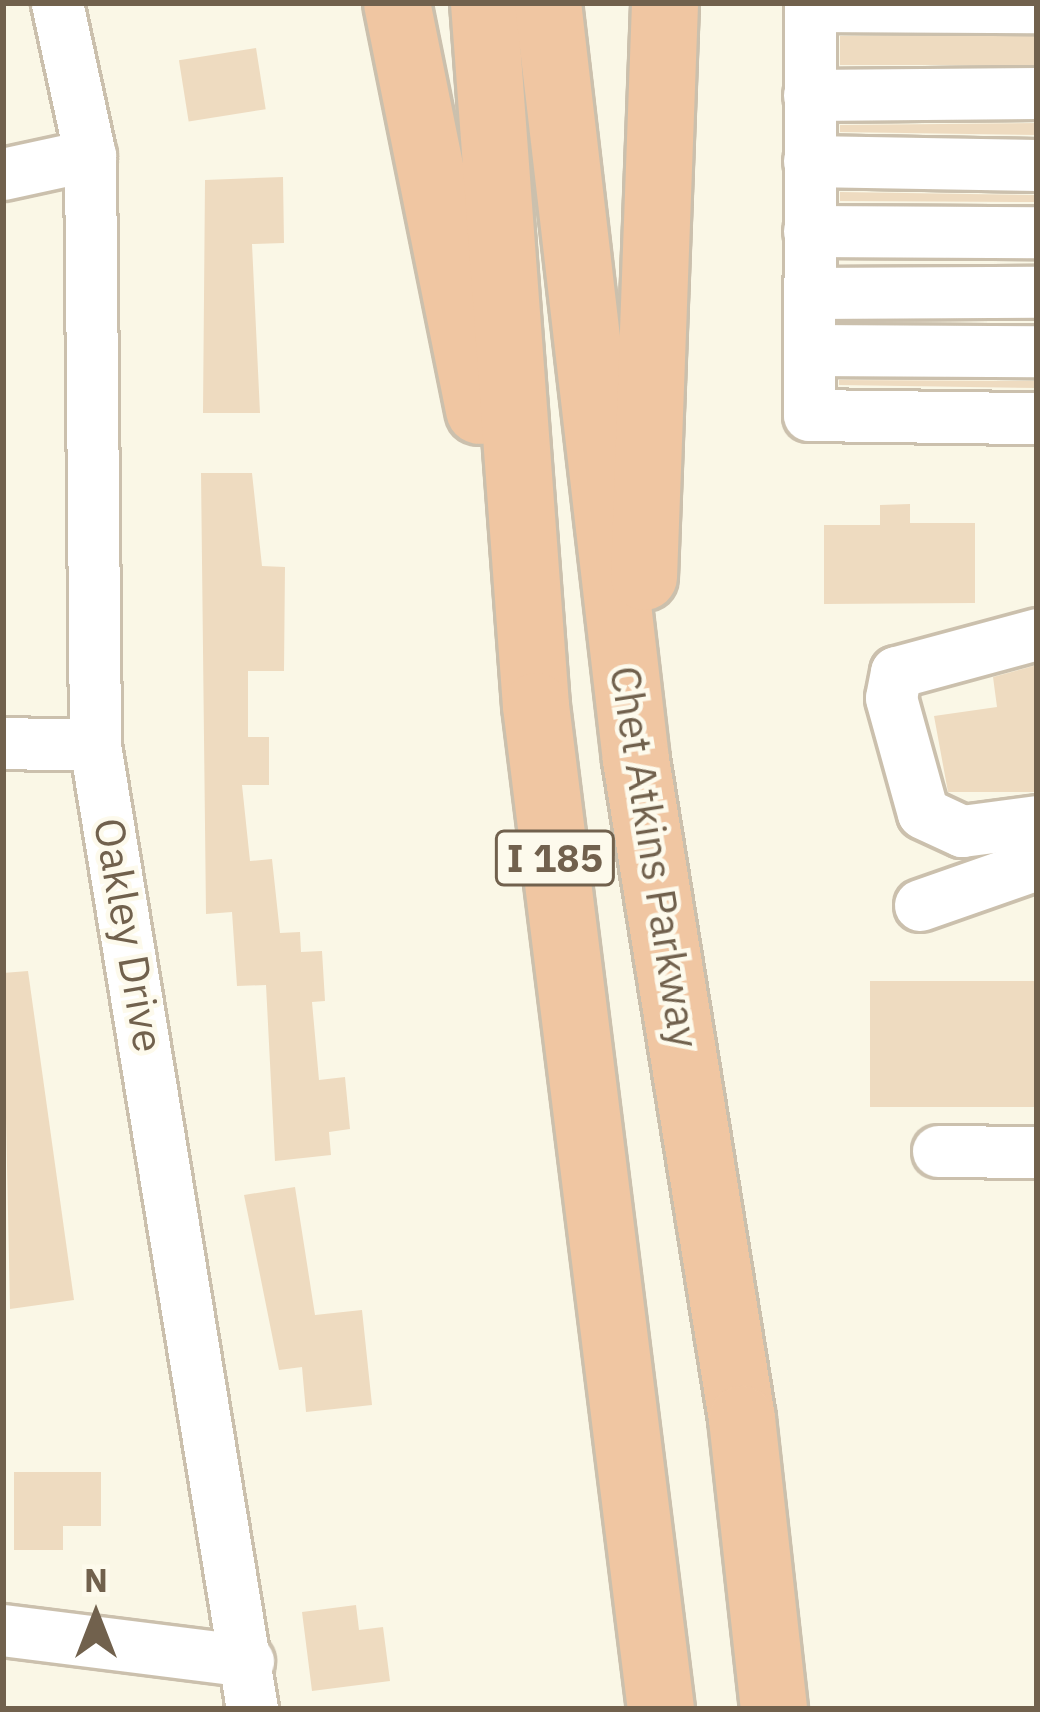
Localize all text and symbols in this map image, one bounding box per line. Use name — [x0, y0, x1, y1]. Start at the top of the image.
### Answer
street label: Chet Atkins Parkway — [600, 662, 710, 1052]
street label: Oakley Drive — [84, 814, 174, 1056]
road number: I 185 — [492, 825, 618, 891]
north arrow — [36, 1556, 156, 1676]
text: N — [84, 1558, 108, 1601]

